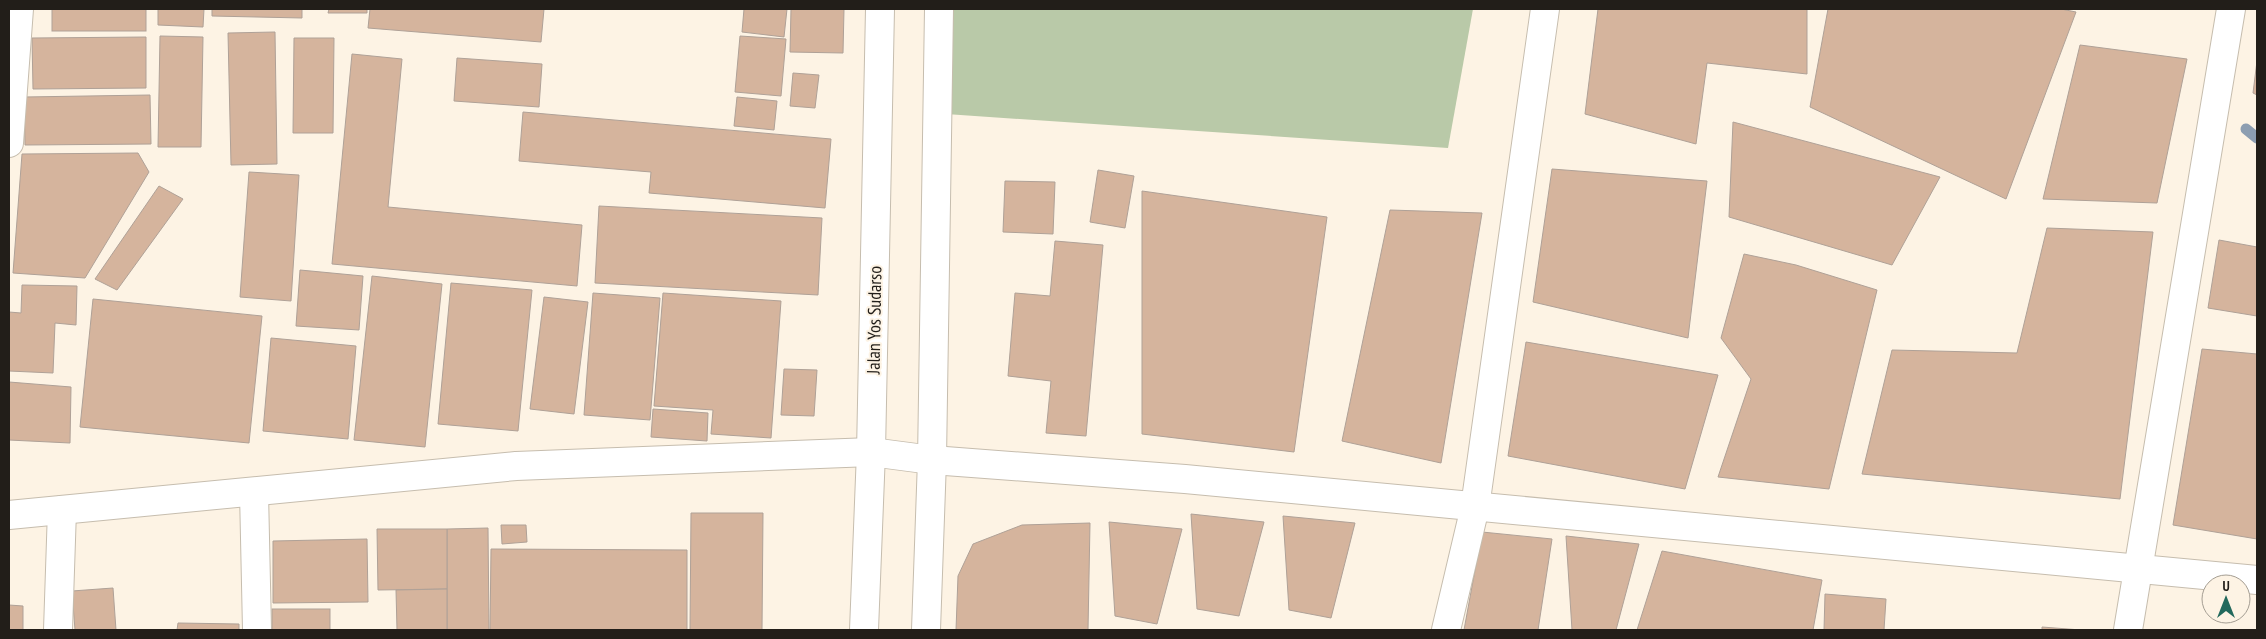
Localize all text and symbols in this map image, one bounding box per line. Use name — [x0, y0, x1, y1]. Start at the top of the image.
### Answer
street label: Jalan Yos Sudarso — [862, 266, 886, 375]
north arrow — [2201, 574, 2251, 624]
text: U — [2222, 577, 2230, 595]

